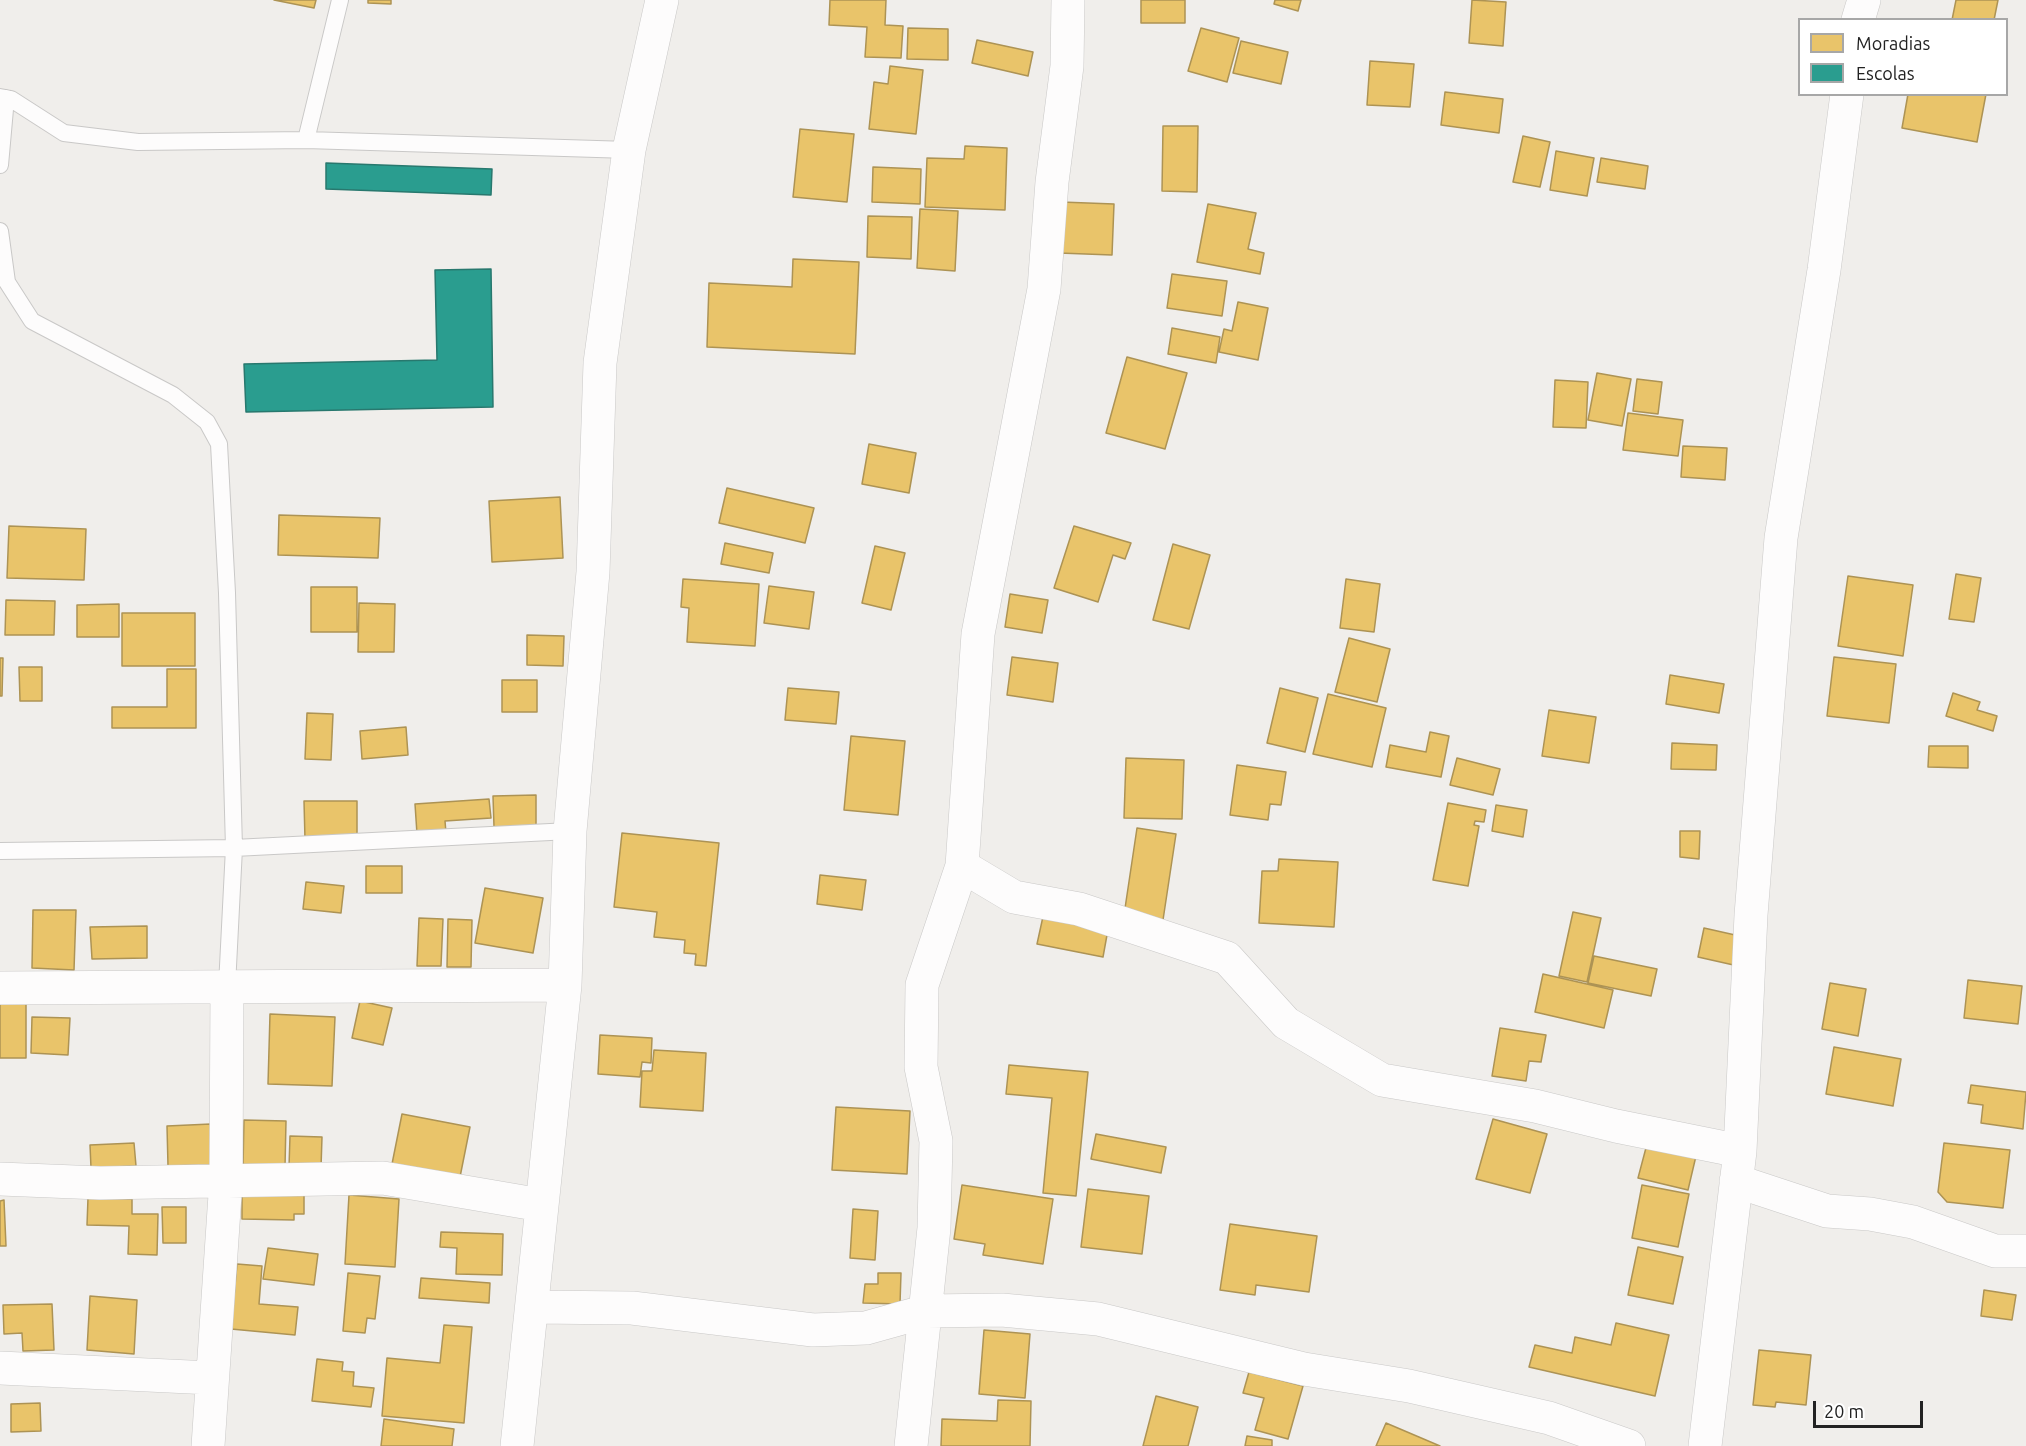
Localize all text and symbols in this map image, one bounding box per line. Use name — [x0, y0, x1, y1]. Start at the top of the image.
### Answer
legend — [1798, 18, 2008, 96]
text: Moradias — [1856, 33, 1930, 53]
text: Escolas — [1856, 63, 1915, 83]
scale bar — [1816, 1389, 1926, 1427]
text: 20 m — [1824, 1401, 1864, 1421]

